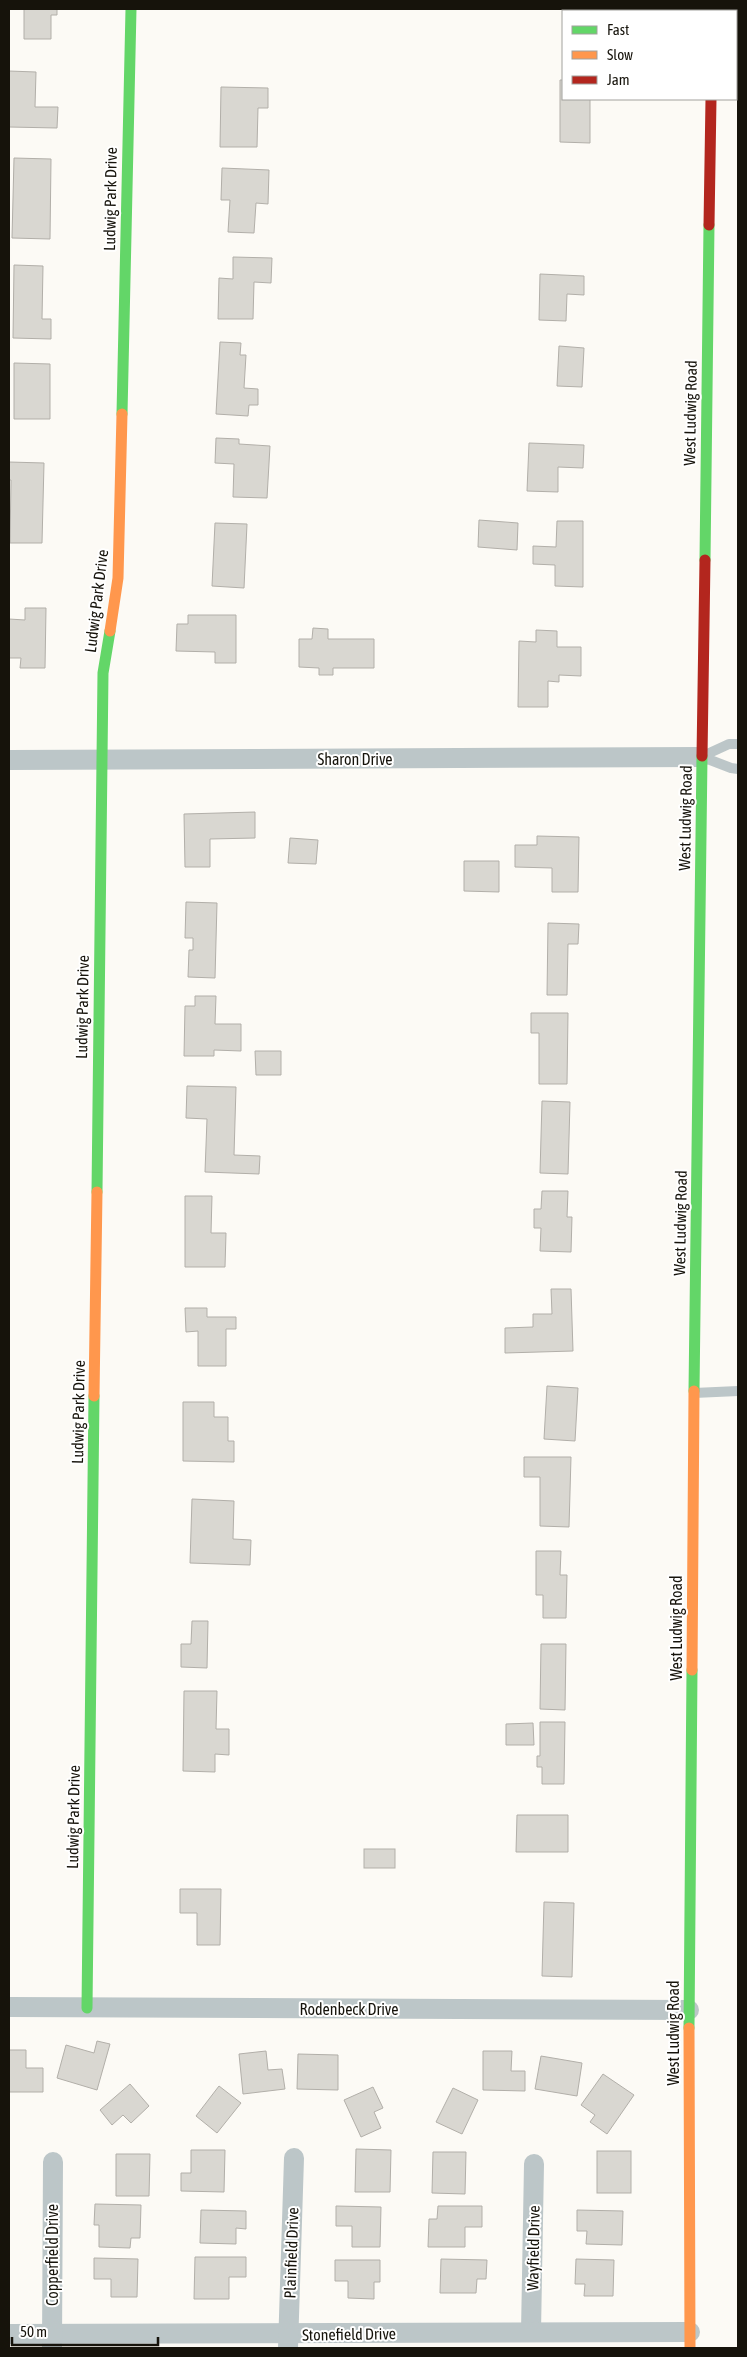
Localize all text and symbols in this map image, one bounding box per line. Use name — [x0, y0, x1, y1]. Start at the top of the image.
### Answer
legend — [562, 10, 737, 100]
text: Fast — [607, 21, 629, 38]
text: Slow — [607, 46, 633, 63]
text: Jam — [607, 71, 630, 88]
street label: Ludwig Park Drive — [100, 147, 121, 251]
street label: West Ludwig Road — [680, 360, 701, 466]
street label: Ludwig Park Drive — [81, 548, 112, 654]
street label: Sharon Drive — [317, 750, 393, 768]
street label: West Ludwig Road — [675, 765, 696, 871]
street label: Ludwig Park Drive — [72, 955, 93, 1059]
street label: West Ludwig Road — [670, 1170, 691, 1276]
street label: Ludwig Park Drive — [68, 1360, 89, 1464]
street label: West Ludwig Road — [667, 1575, 686, 1681]
street label: Ludwig Park Drive — [63, 1765, 84, 1869]
street label: West Ludwig Road — [664, 1980, 683, 2086]
street label: Rodenbeck Drive — [299, 2000, 399, 2018]
street label: Copperfield Drive — [43, 2204, 62, 2306]
street label: Wayfield Drive — [523, 2205, 544, 2291]
street label: Plainfield Drive — [280, 2207, 302, 2299]
scale bar — [12, 2314, 159, 2346]
text: 50 m — [20, 2323, 47, 2340]
street label: Stonefield Drive — [302, 2324, 396, 2344]

